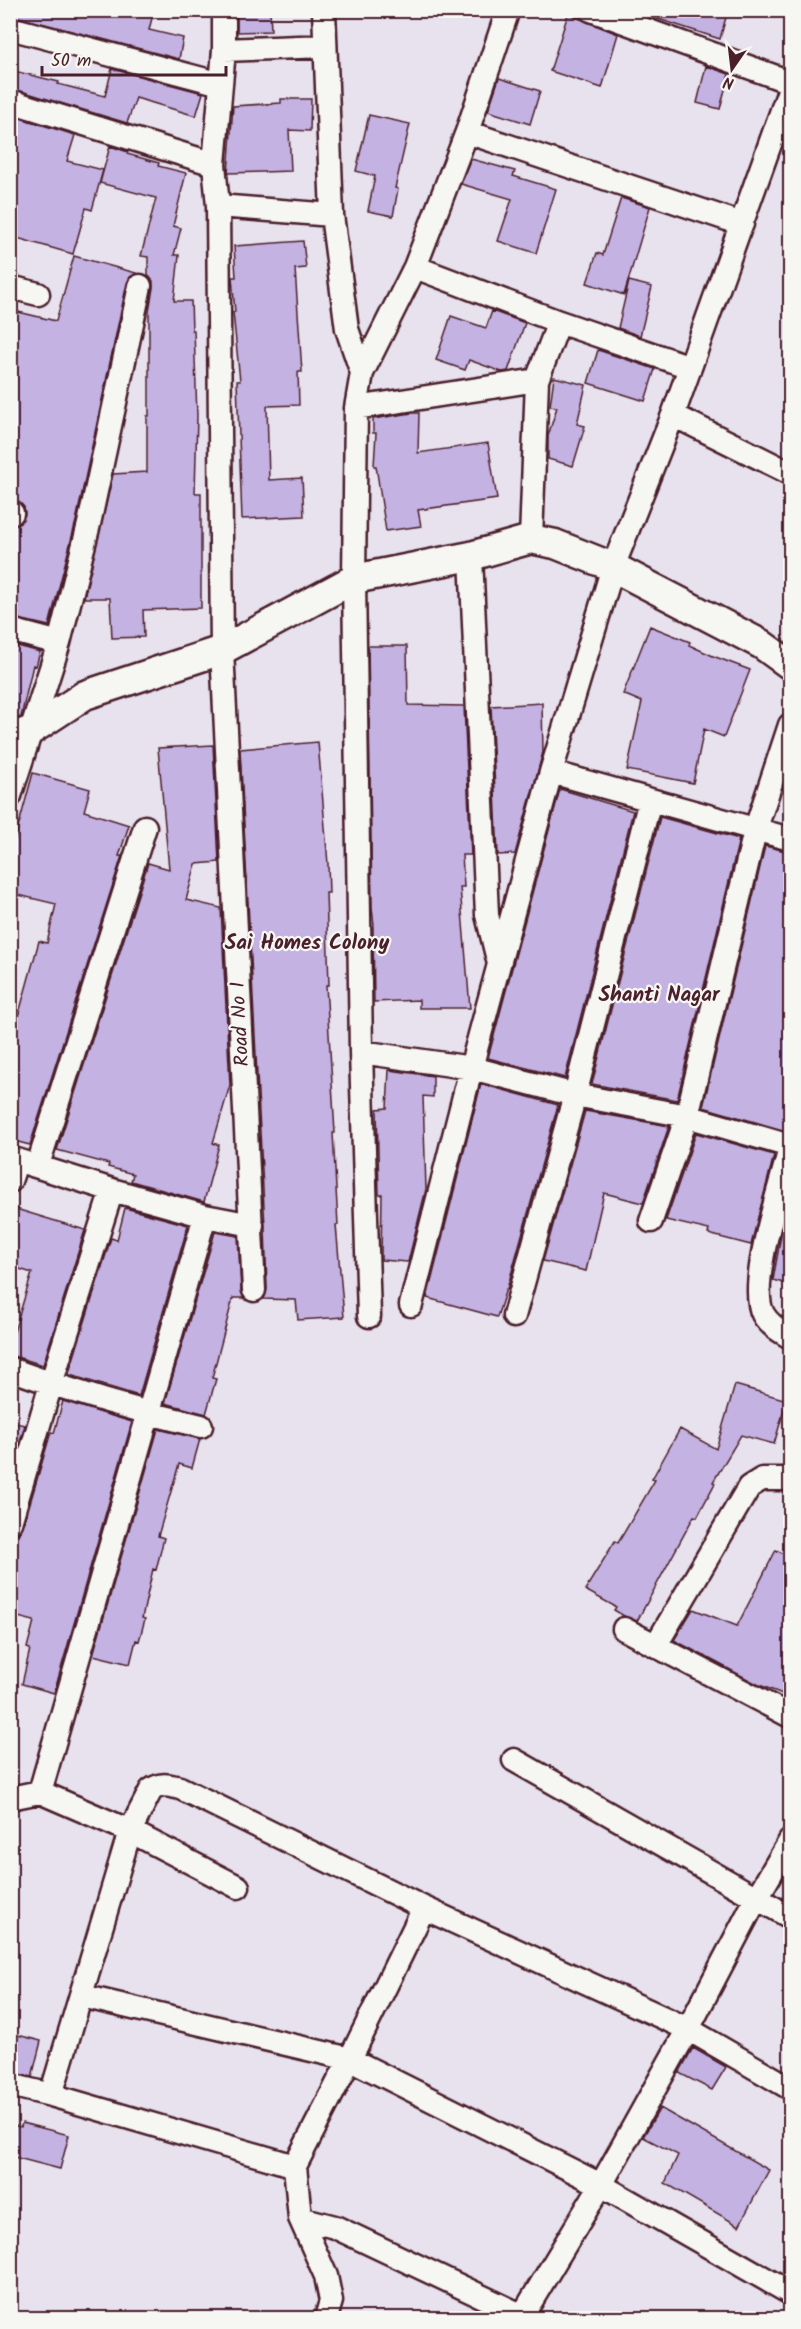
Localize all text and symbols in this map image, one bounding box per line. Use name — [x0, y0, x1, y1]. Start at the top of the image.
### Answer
scale bar — [42, 39, 226, 77]
north arrow — [702, 39, 762, 99]
text: 50 m — [51, 47, 91, 76]
text: N — [721, 69, 737, 95]
district label: Sai Homes Colony — [225, 927, 389, 960]
district label: Shanti Nagar — [598, 979, 721, 1012]
street label: Road No 1 — [223, 981, 259, 1067]

